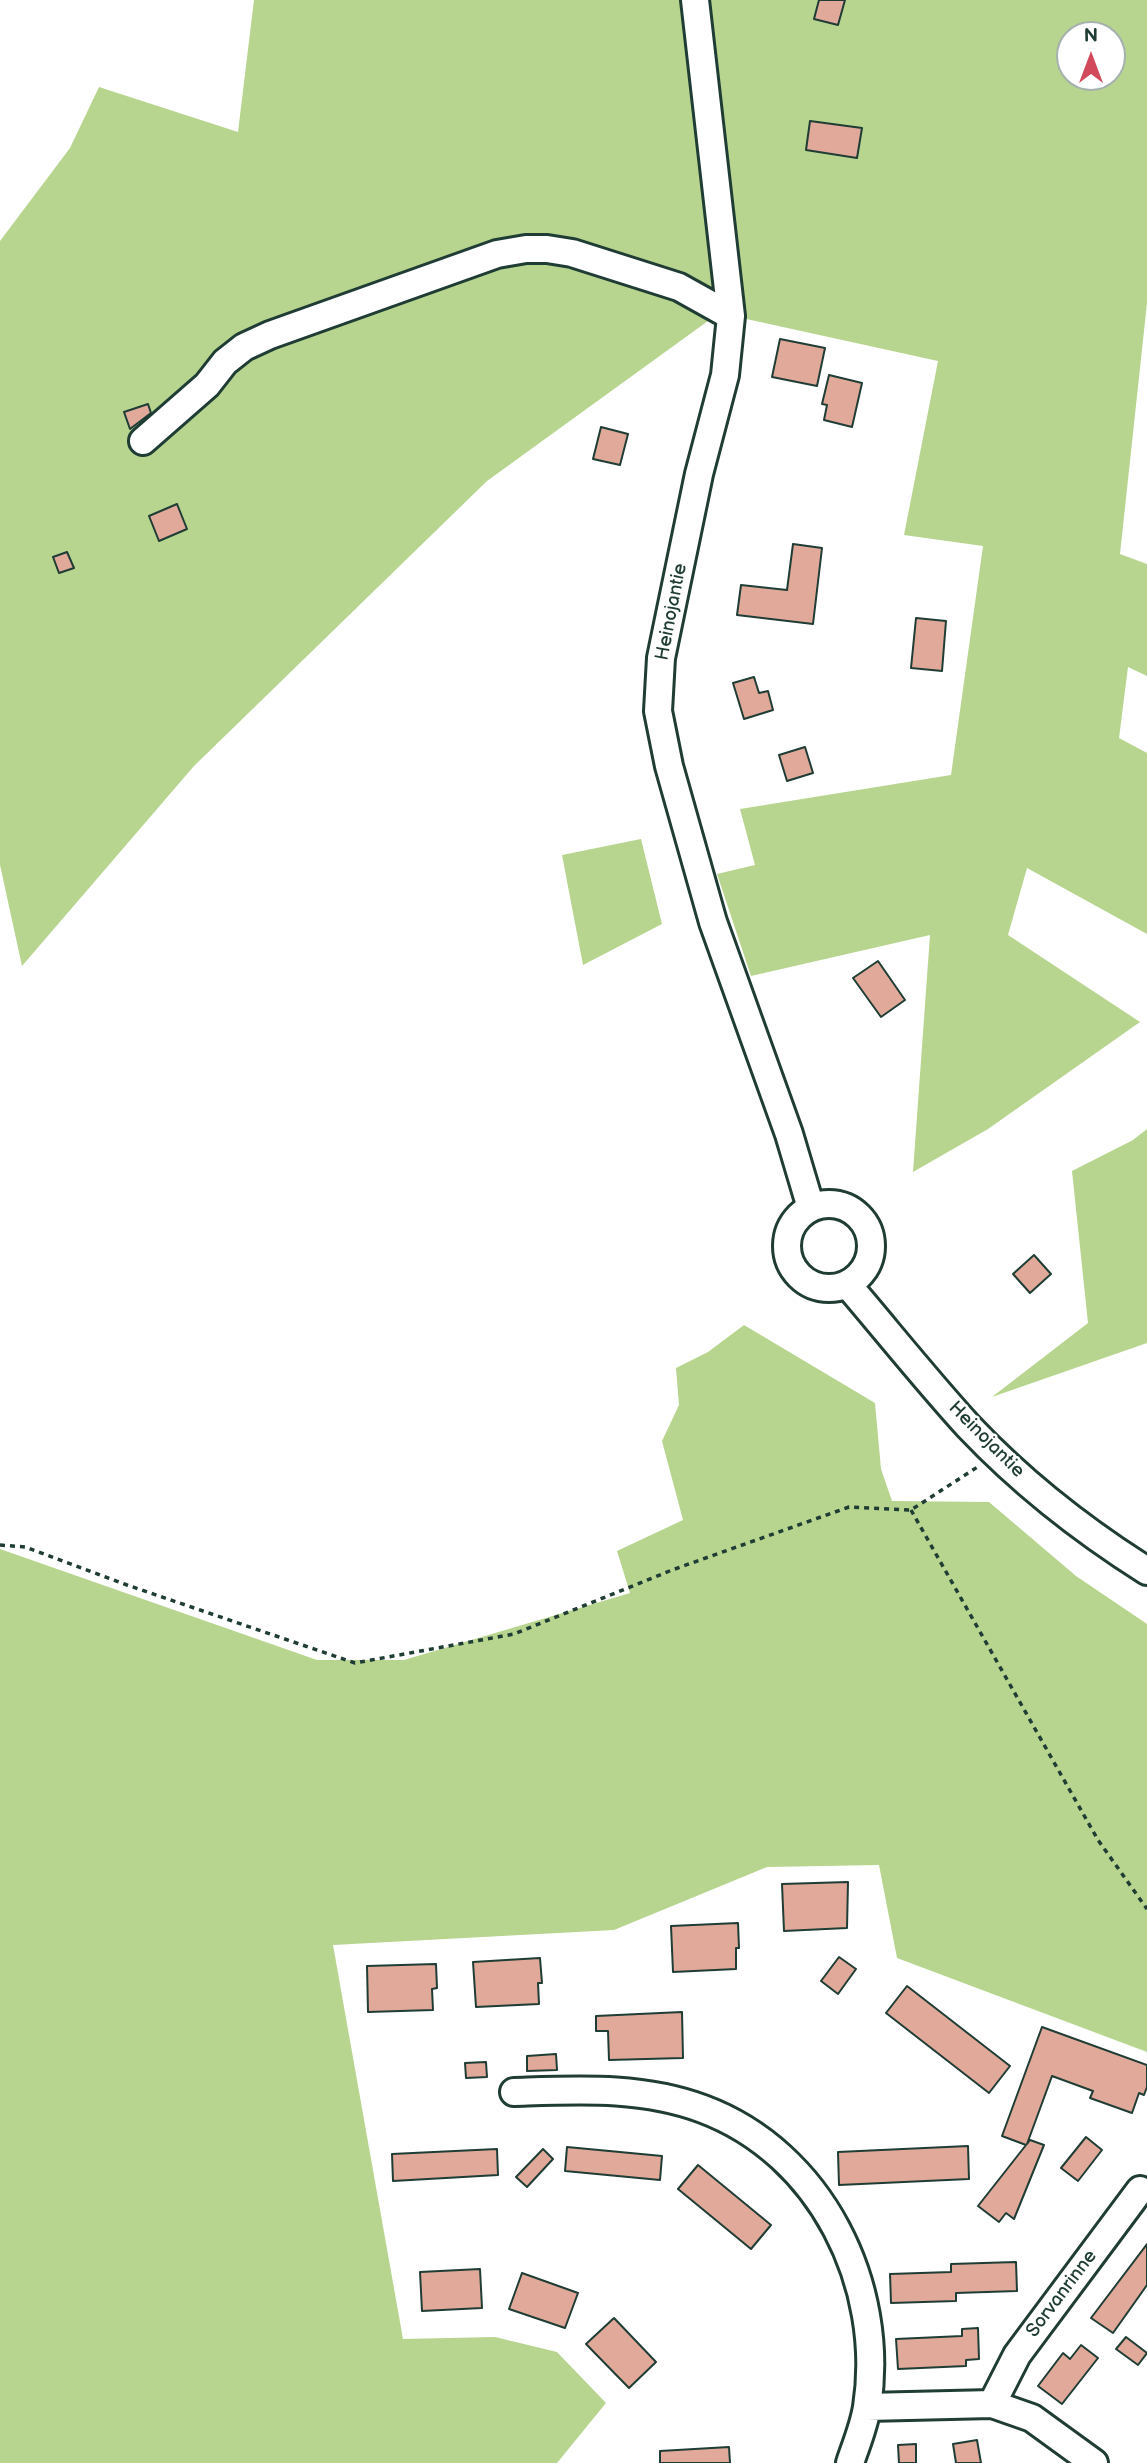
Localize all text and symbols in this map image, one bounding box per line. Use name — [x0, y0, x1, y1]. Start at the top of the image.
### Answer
north arrow — [1056, 21, 1126, 91]
text: N — [1084, 25, 1098, 48]
street label: Heinojantie — [651, 562, 693, 662]
street label: Heinojantie — [943, 1397, 1029, 1483]
street label: Sorvanrinne — [1022, 2246, 1102, 2342]

